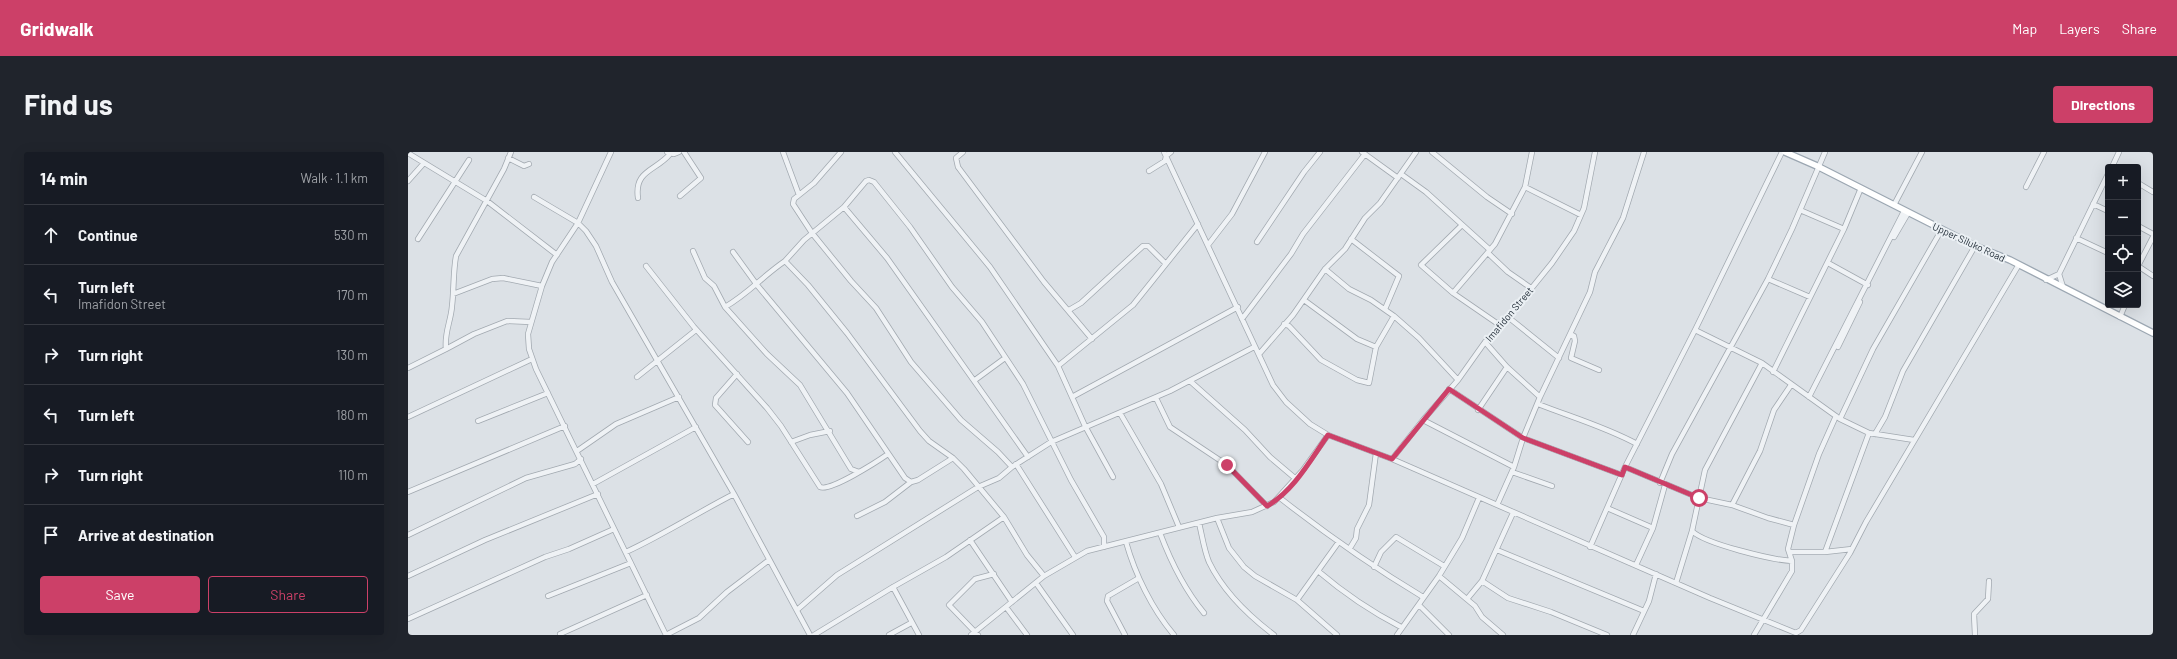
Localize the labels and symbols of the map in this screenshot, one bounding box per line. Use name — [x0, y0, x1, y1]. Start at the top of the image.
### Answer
street label: Upper Siluko Road — [1931, 220, 2007, 264]
street label: Imafidon Street — [1483, 284, 1536, 344]
route end — [1218, 456, 1236, 474]
route start — [1690, 489, 1708, 507]

